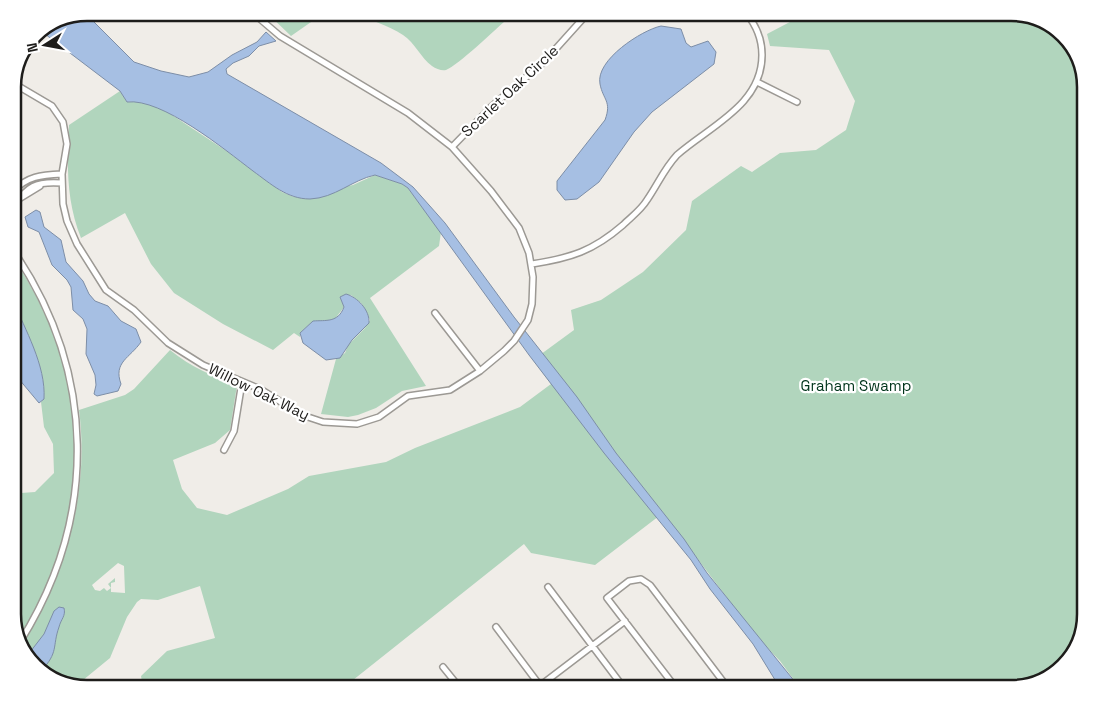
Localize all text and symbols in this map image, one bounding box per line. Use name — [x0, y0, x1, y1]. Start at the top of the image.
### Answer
north arrow — [20, 20, 70, 70]
text: N — [23, 41, 42, 54]
street label: Scarlet Oak Circle — [457, 41, 562, 141]
street label: Willow Oak Way — [206, 359, 313, 424]
park label: Graham Swamp — [801, 376, 911, 395]

